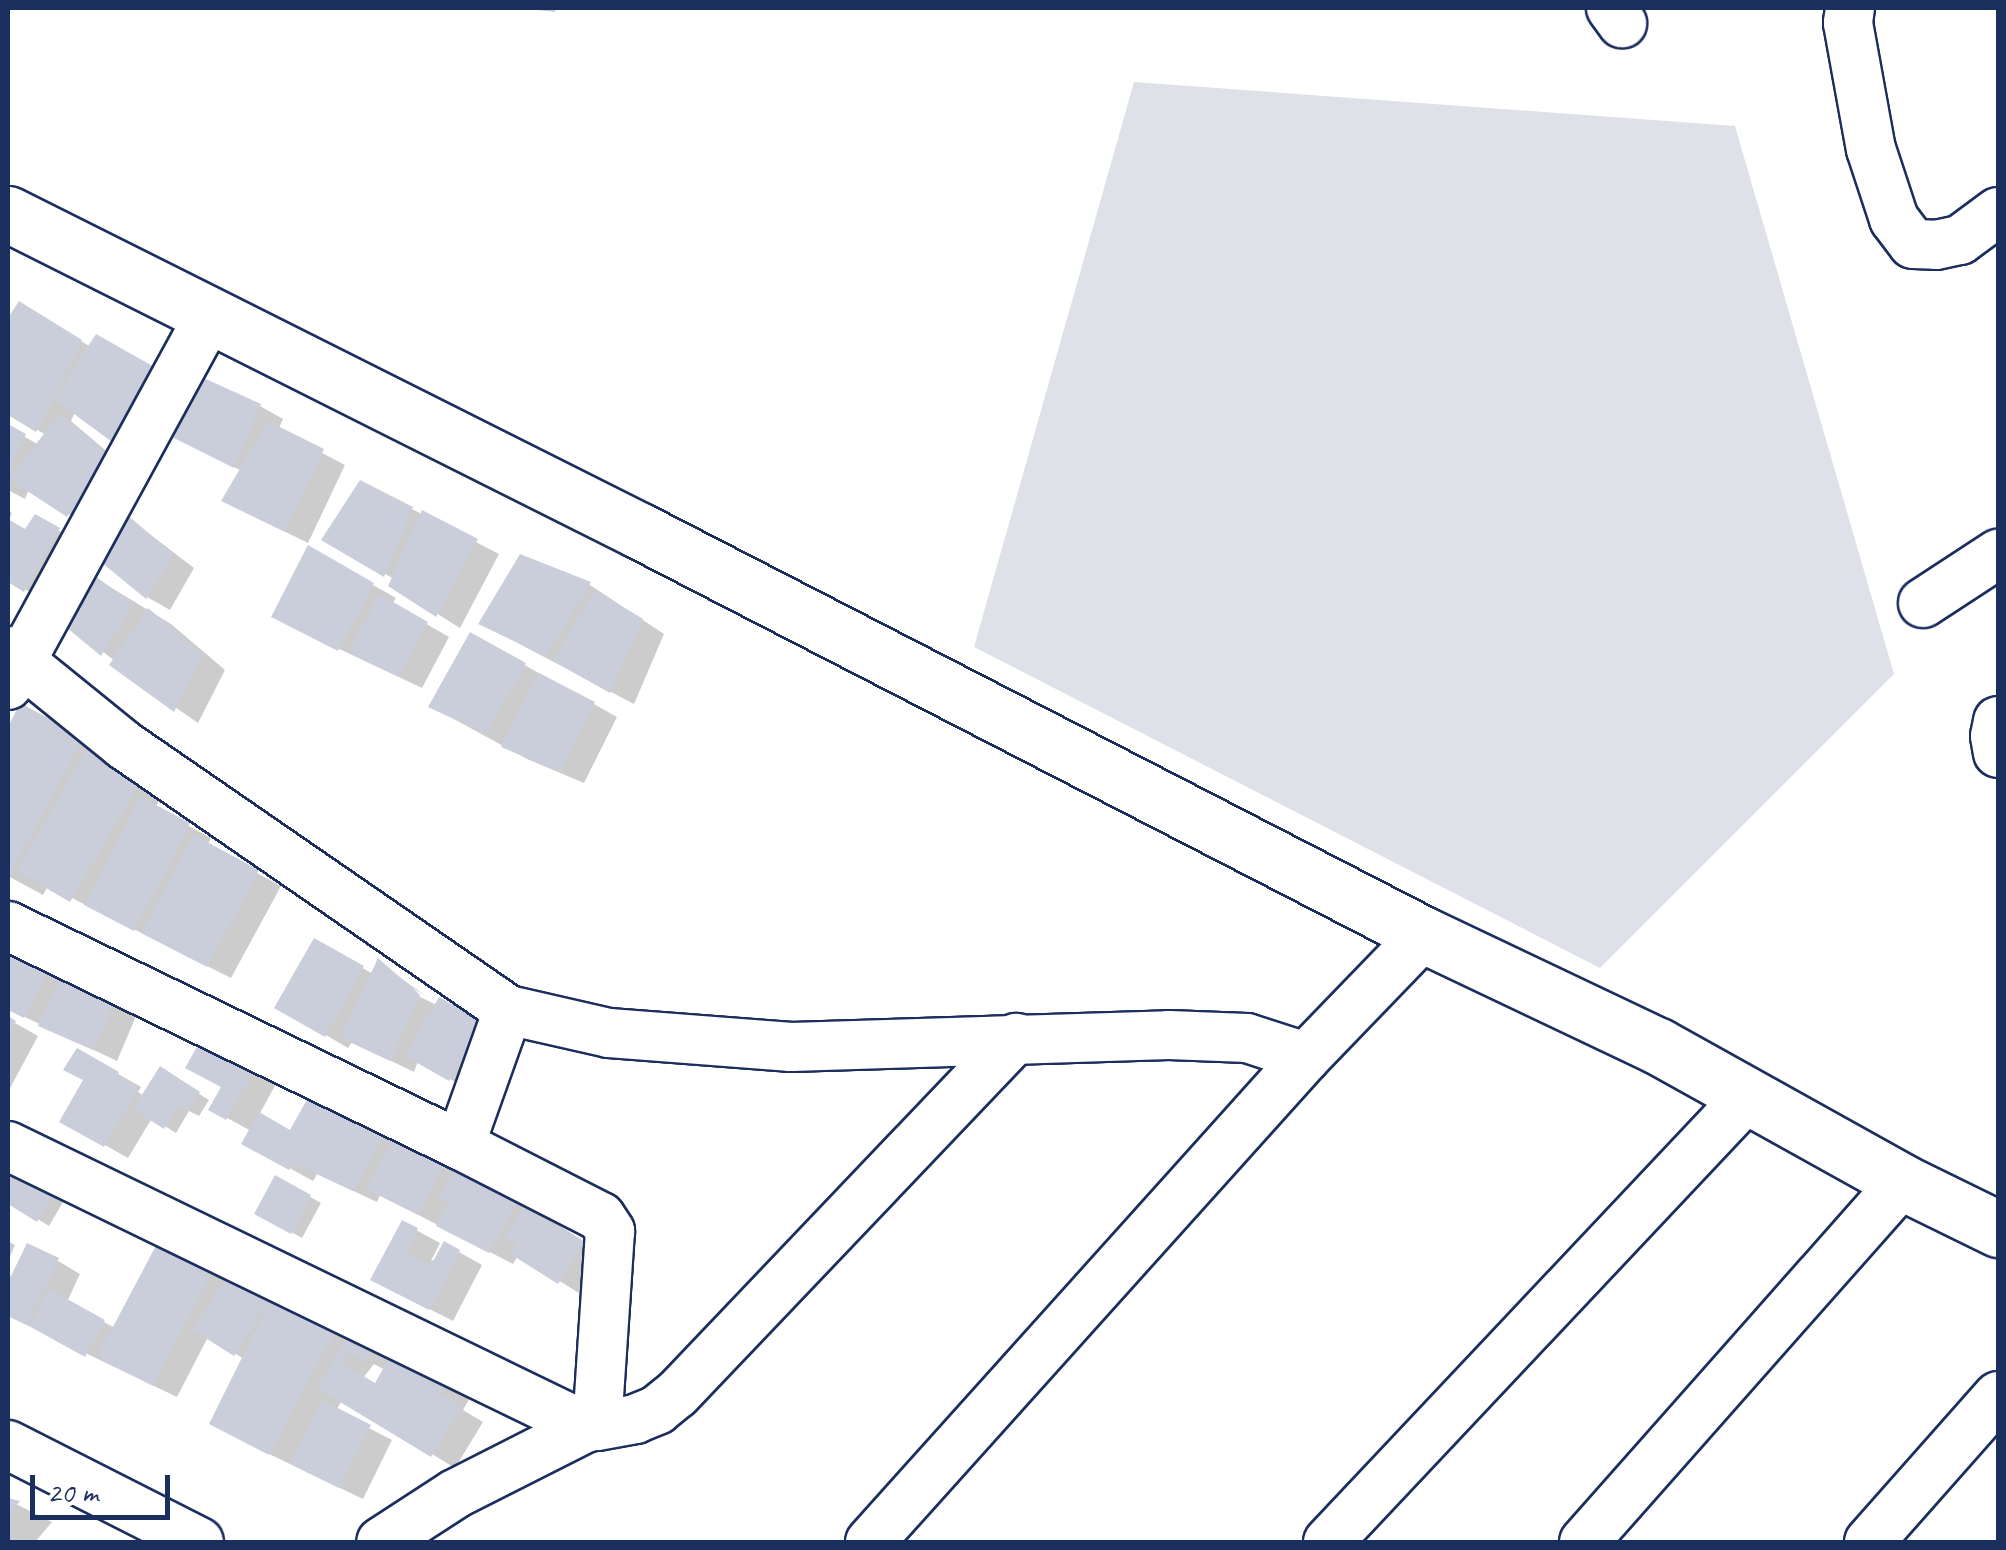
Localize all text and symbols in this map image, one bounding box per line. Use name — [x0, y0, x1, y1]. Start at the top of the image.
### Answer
scale bar — [35, 1455, 175, 1517]
text: 20 m — [47, 1473, 98, 1511]

